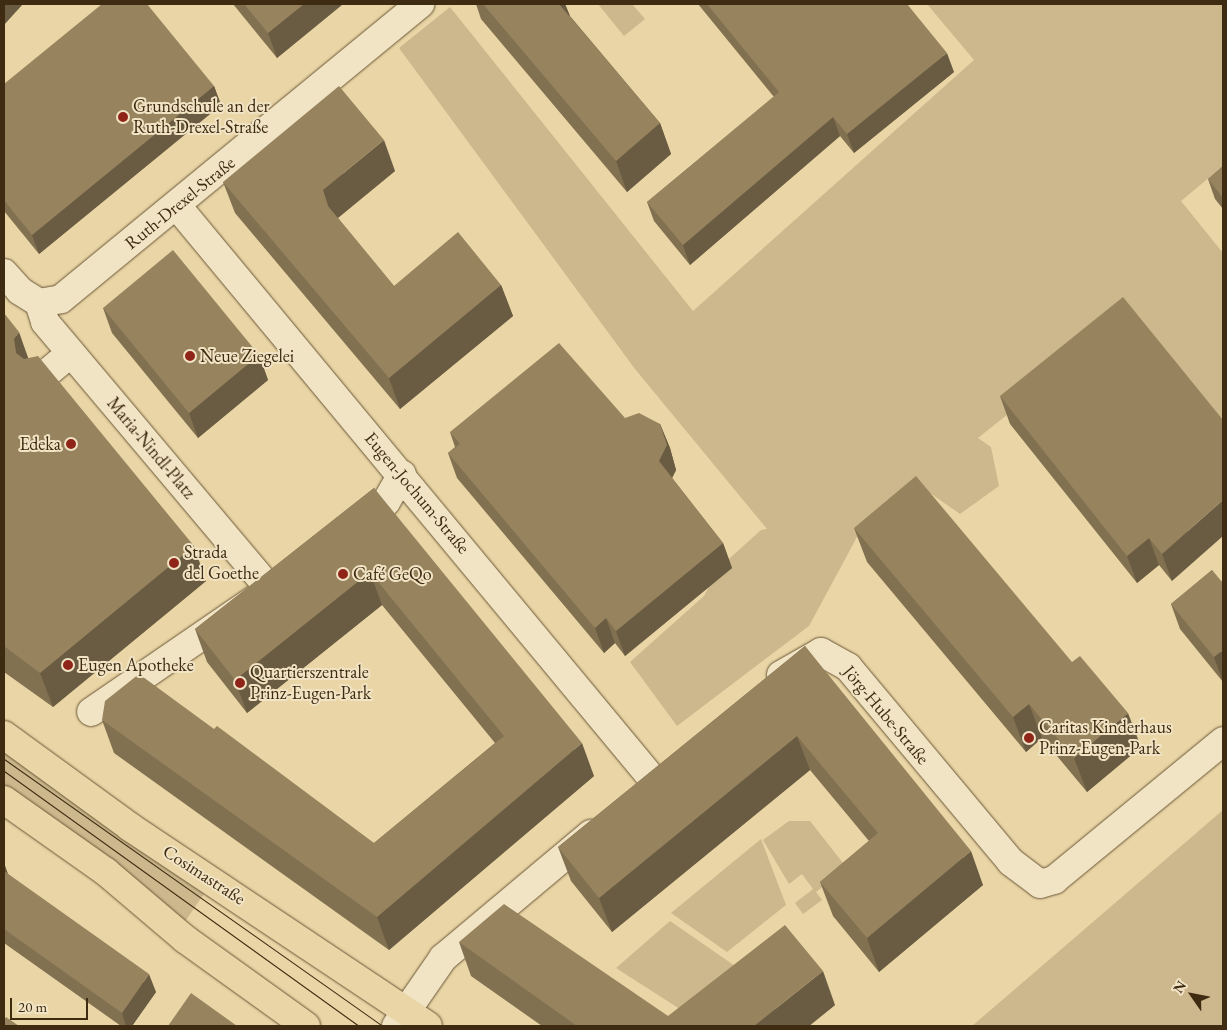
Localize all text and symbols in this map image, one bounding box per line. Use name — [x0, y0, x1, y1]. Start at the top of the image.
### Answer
place label: Grundschule an der Ruth-Drexel-Straße — [133, 96, 269, 138]
marker: Grundschule an der Ruth-Drexel-Straße — [117, 111, 129, 123]
street label: Ruth-Drexel-Straße — [121, 152, 239, 254]
place label: Neue Ziegelei — [200, 345, 294, 367]
marker: Neue Ziegelei — [184, 350, 196, 362]
street label: Maria-Nindl-Platz — [102, 393, 200, 503]
street label: Eugen-Jochum-Straße — [360, 428, 474, 558]
place label: Edeka — [20, 433, 61, 455]
marker: Edeka — [65, 438, 77, 450]
place label: Strada del Goethe — [184, 542, 259, 584]
marker: Strada del Goethe — [168, 557, 180, 569]
place label: Café GeQo — [353, 563, 432, 585]
marker: Café GeQo — [337, 568, 349, 580]
place label: Eugen Apotheke — [78, 654, 194, 676]
marker: Eugen Apotheke — [62, 659, 74, 671]
street label: Jörg-Hube-Straße — [838, 661, 934, 769]
place label: Quartierszentrale Prinz-Eugen-Park — [250, 662, 371, 704]
marker: Quartierszentrale Prinz-Eugen-Park — [234, 677, 246, 689]
place label: Caritas Kinderhaus Prinz-Eugen-Park — [1039, 717, 1172, 760]
marker: Caritas Kinderhaus Prinz-Eugen-Park — [1023, 732, 1035, 744]
street label: Cosimastraße — [159, 840, 249, 910]
north arrow — [1167, 970, 1217, 1020]
text: N — [1169, 977, 1190, 996]
scale bar — [12, 988, 90, 1020]
text: 20 m — [18, 997, 47, 1016]

